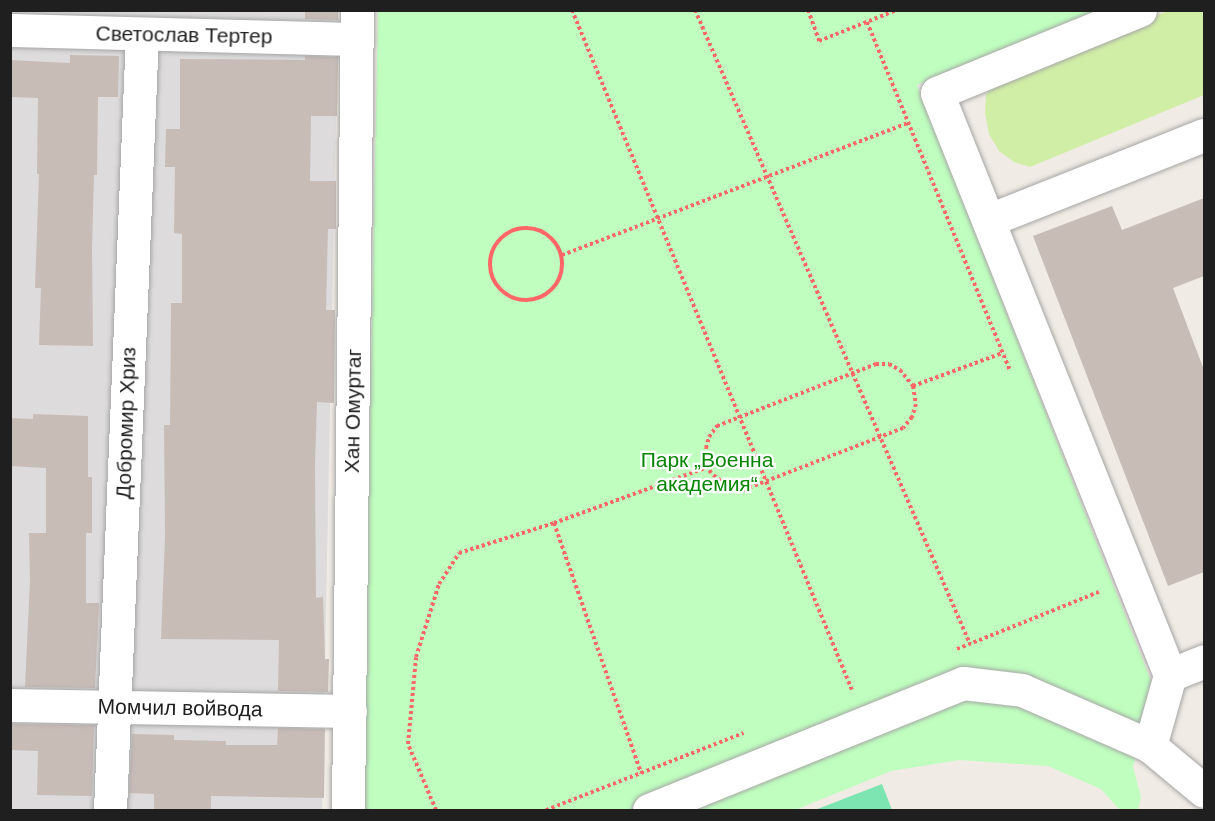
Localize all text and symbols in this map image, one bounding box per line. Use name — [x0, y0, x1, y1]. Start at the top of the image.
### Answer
street label: Светослав Тертер — [95, 21, 273, 49]
street label: Добромир Хриз — [111, 346, 141, 500]
street label: Хан Омуртаг — [339, 349, 367, 473]
park label: Парк „Военна академия“ — [641, 447, 773, 497]
street label: Момчил войвода — [97, 694, 263, 722]

